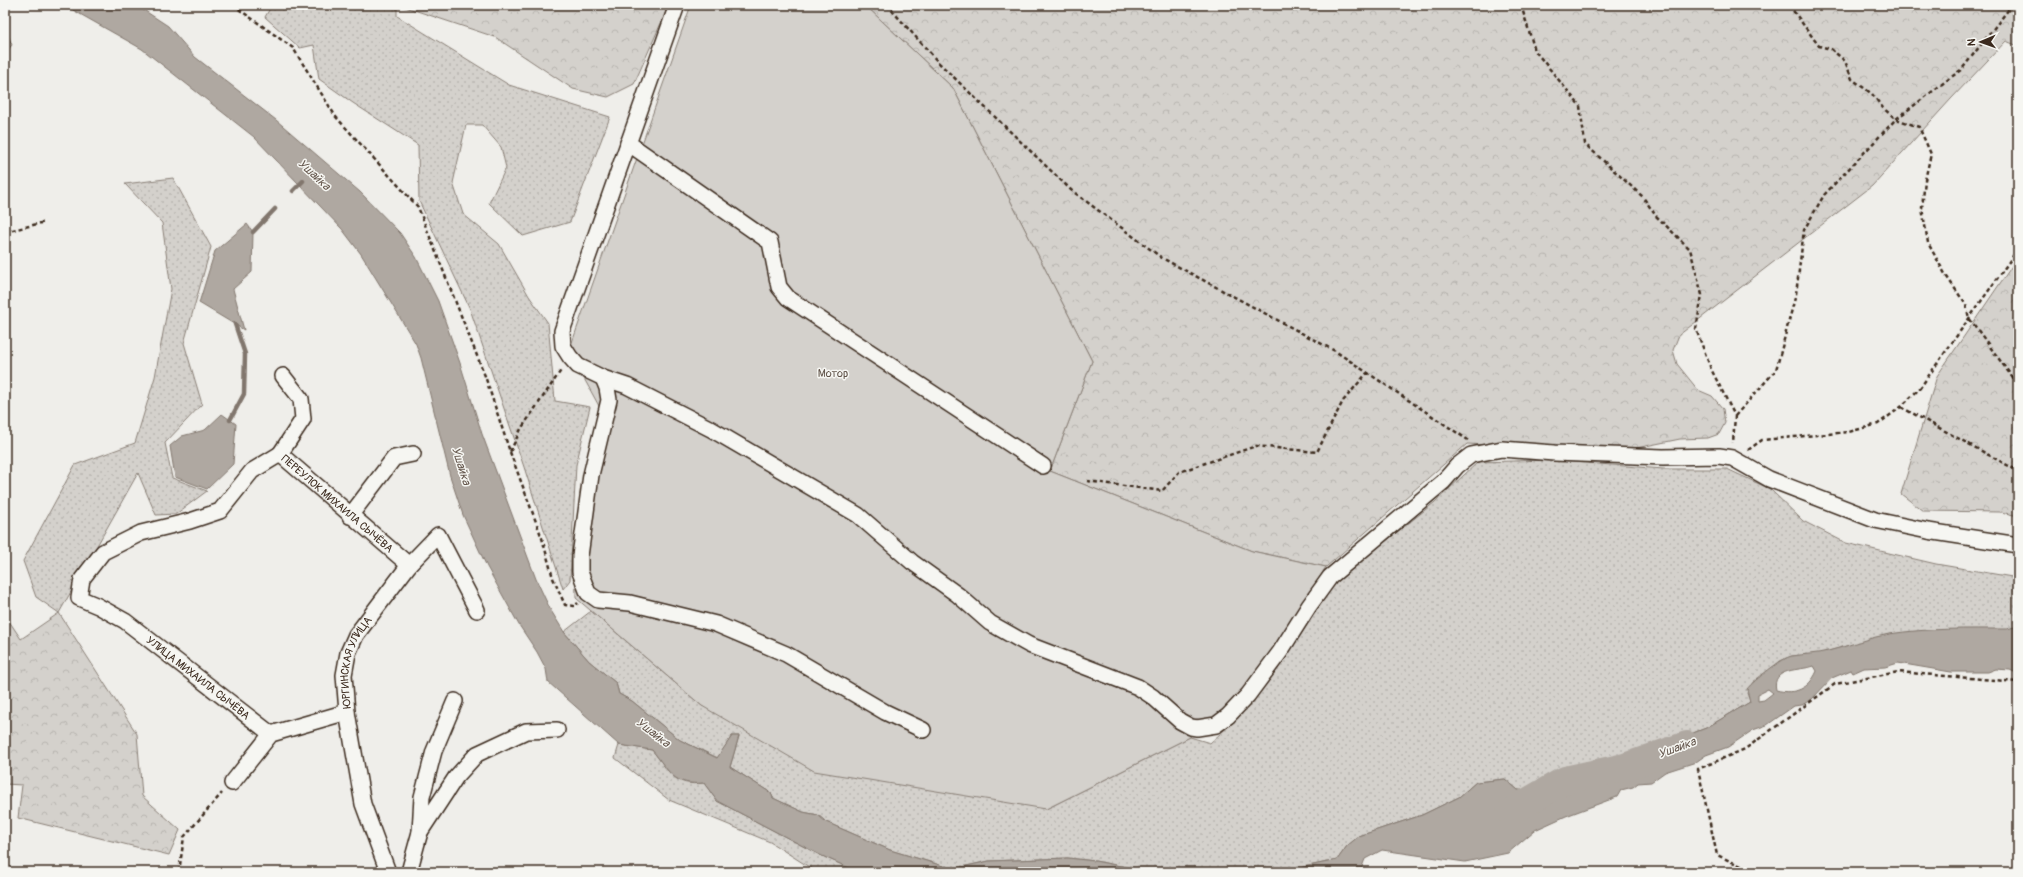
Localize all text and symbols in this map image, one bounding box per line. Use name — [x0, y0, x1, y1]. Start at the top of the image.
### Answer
north arrow — [1961, 22, 2001, 62]
text: N — [1965, 38, 1978, 46]
water label: Ушайка — [295, 156, 334, 195]
park label: Мотор — [818, 367, 848, 380]
water label: Ушайка — [448, 445, 474, 488]
street label: ПЕРЕУЛОК МИХАИЛА СЫЧЁВА — [279, 452, 396, 555]
street label: ЮРГИНСКАЯ УЛИЦА — [338, 614, 374, 709]
street label: УЛИЦА МИХАИЛА СЫЧЁВА — [144, 634, 252, 722]
water label: Ушайка — [633, 715, 674, 752]
water label: Ушайка — [1656, 734, 1699, 762]

